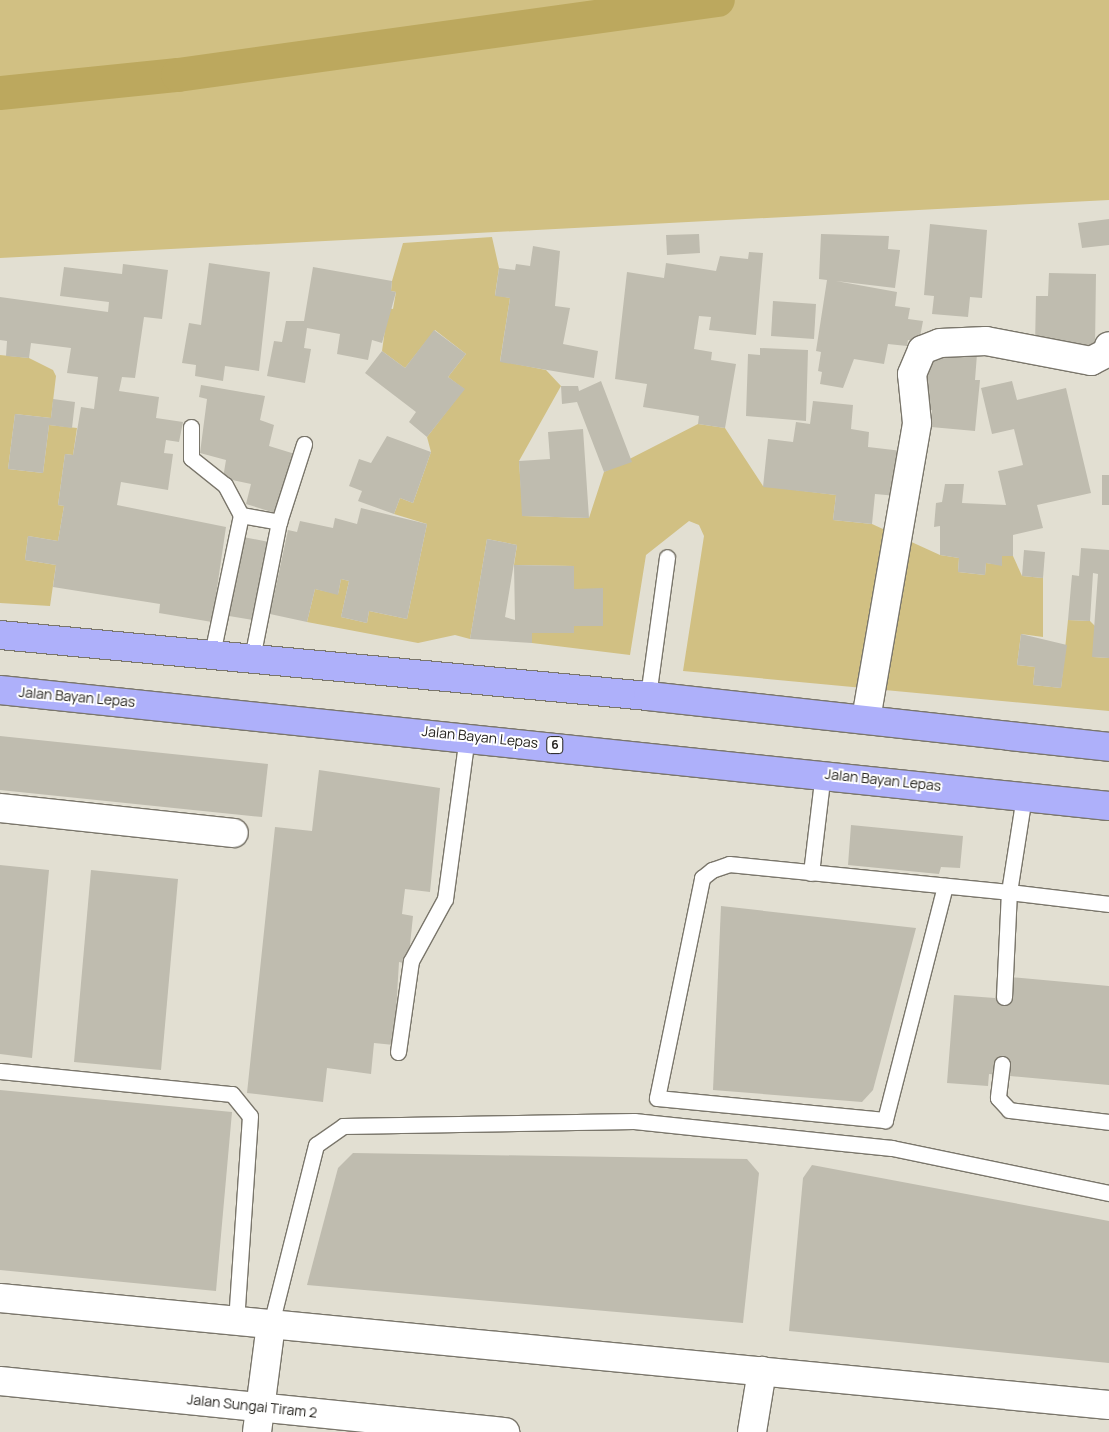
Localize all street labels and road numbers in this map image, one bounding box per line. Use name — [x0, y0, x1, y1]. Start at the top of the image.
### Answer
street label: Jalan Bayan Lepas — [18, 684, 136, 710]
street label: Jalan Bayan Lepas — [421, 723, 539, 751]
road number: 6 — [546, 736, 564, 754]
street label: Jalan Bayan Lepas — [824, 766, 942, 794]
street label: Jalan Sungai Tiram 2 — [186, 1391, 318, 1421]

